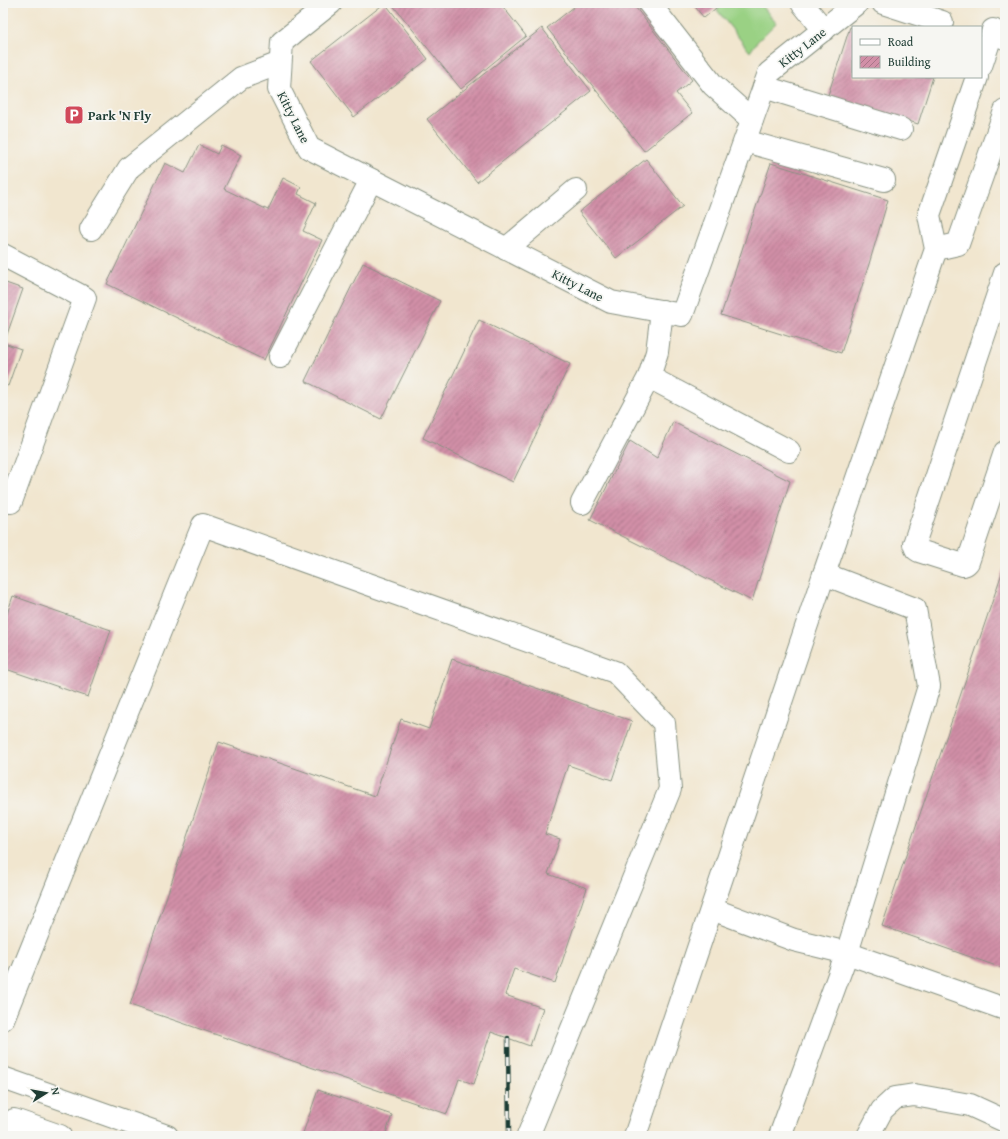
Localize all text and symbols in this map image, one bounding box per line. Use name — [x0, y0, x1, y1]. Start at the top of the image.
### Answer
street label: Kitty Lane — [774, 23, 830, 72]
legend — [852, 26, 982, 78]
text: Road — [888, 33, 914, 50]
text: Building — [888, 53, 931, 70]
street label: Kitty Lane — [272, 88, 315, 146]
parking icon: Park 'N Fly — [63, 104, 85, 126]
place label: Park 'N Fly — [88, 106, 151, 125]
street label: Kitty Lane — [549, 264, 607, 307]
north arrow — [26, 1073, 66, 1113]
text: N — [47, 1086, 64, 1097]

